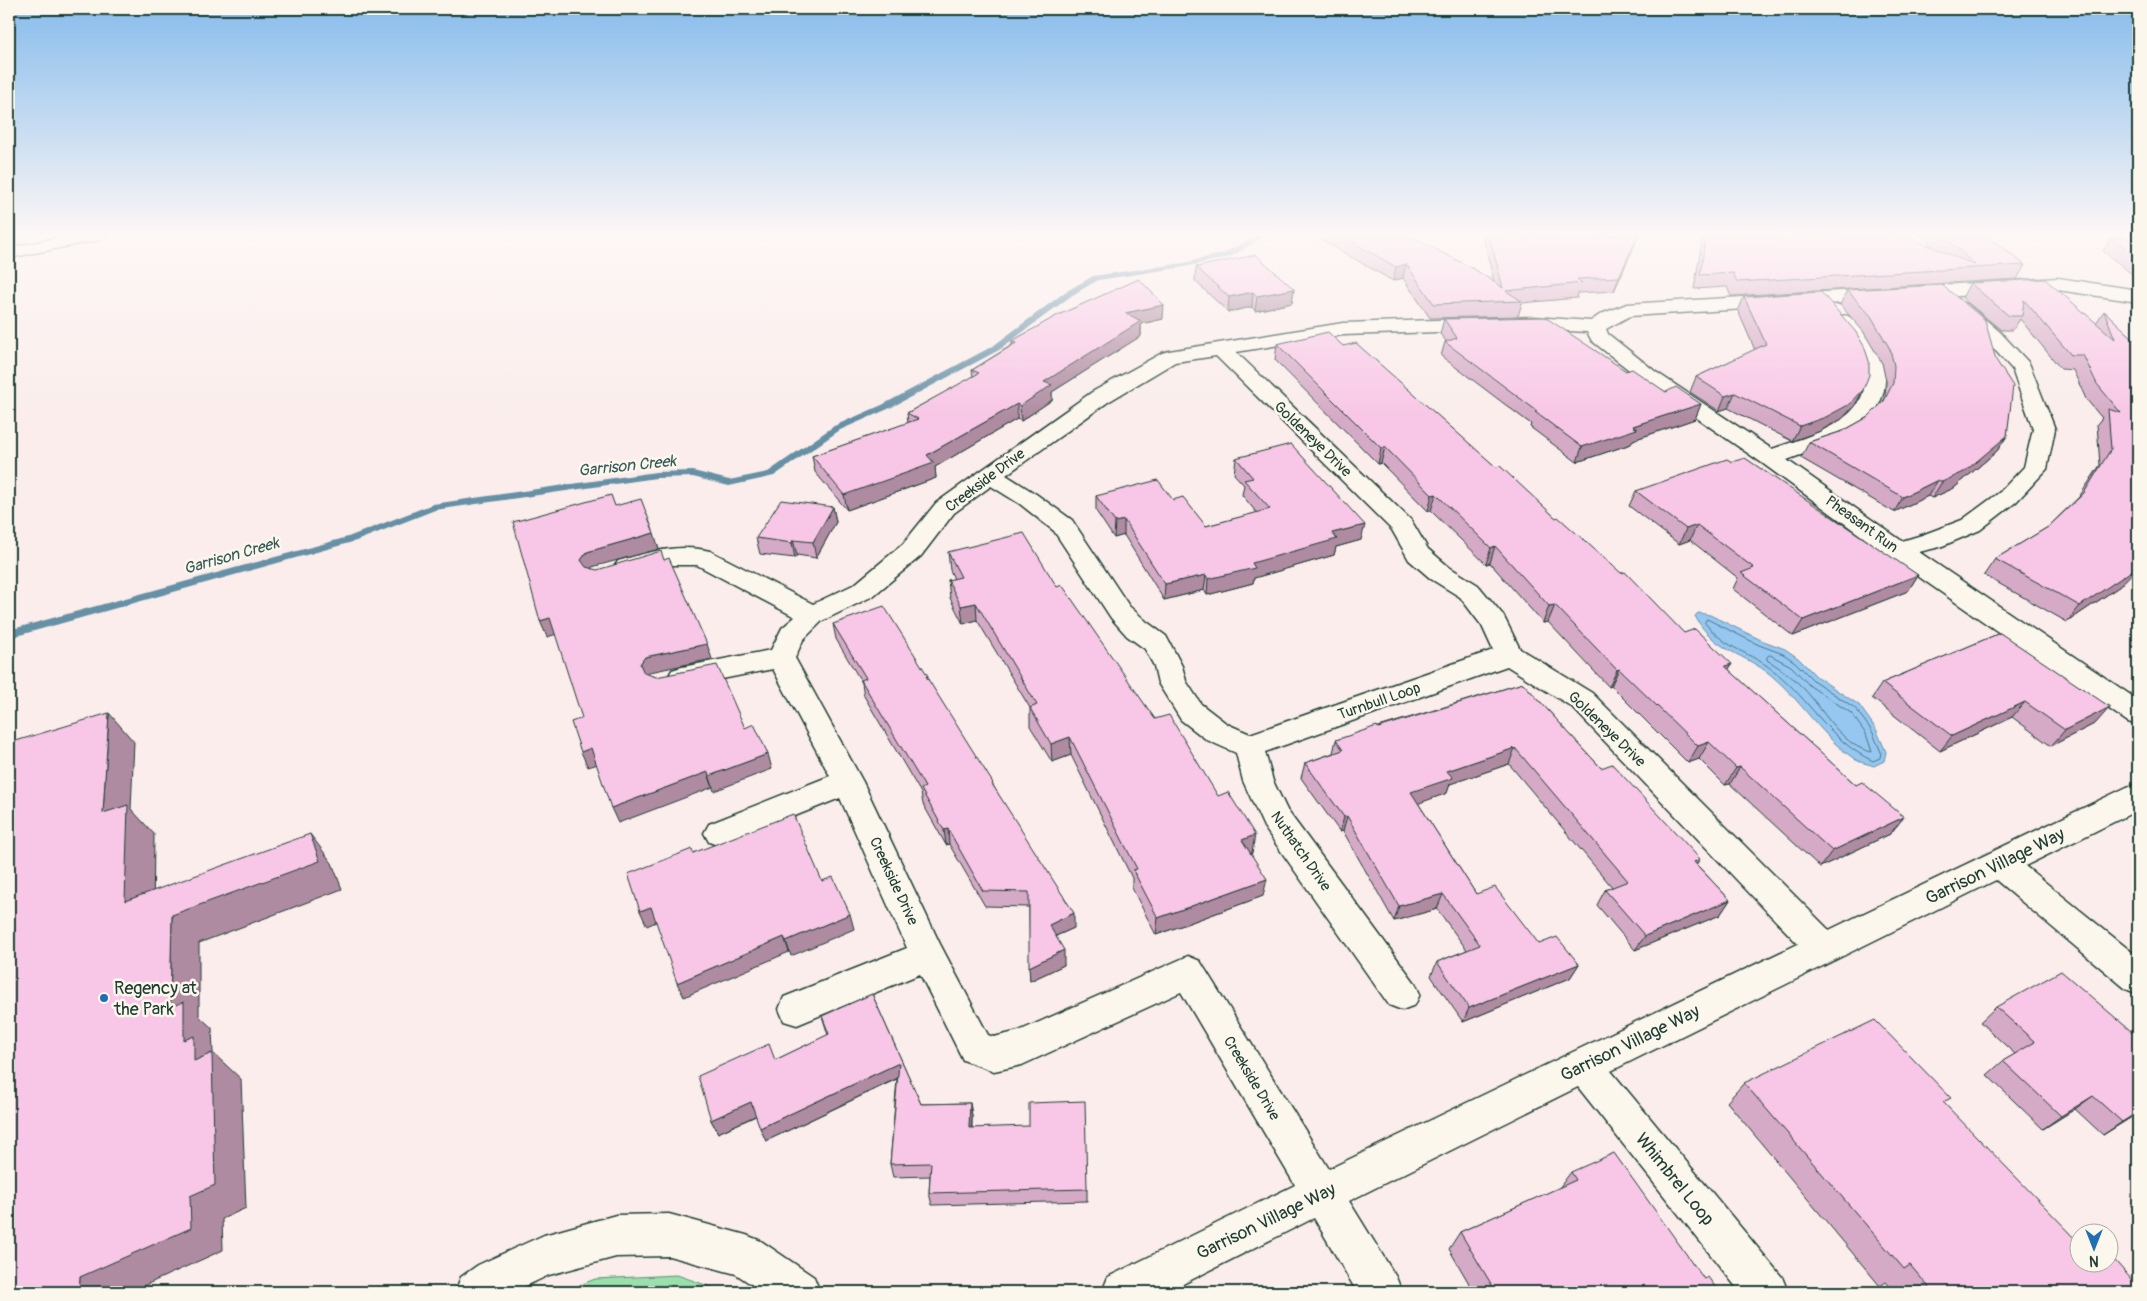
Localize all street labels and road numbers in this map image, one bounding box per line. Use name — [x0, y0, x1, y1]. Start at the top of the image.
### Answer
street label: Goldeneye Drive — [1270, 397, 1356, 482]
street label: Creekside Drive — [942, 444, 1029, 517]
street label: Pheasant Run — [1822, 492, 1902, 557]
street label: Turnbull Loop — [1335, 678, 1423, 725]
street label: Goldeneye Drive — [1564, 687, 1650, 772]
street label: Nuthatch Drive — [1266, 808, 1335, 895]
street label: Garrison Village Way — [1922, 823, 2069, 910]
street label: Creekside Drive — [865, 834, 922, 929]
street label: Garrison Village Way — [1557, 1000, 1704, 1087]
street label: Creekside Drive — [1219, 1033, 1284, 1124]
street label: Whimbrel Loop — [1630, 1128, 1719, 1230]
street label: Garrison Village Way — [1193, 1178, 1340, 1265]

